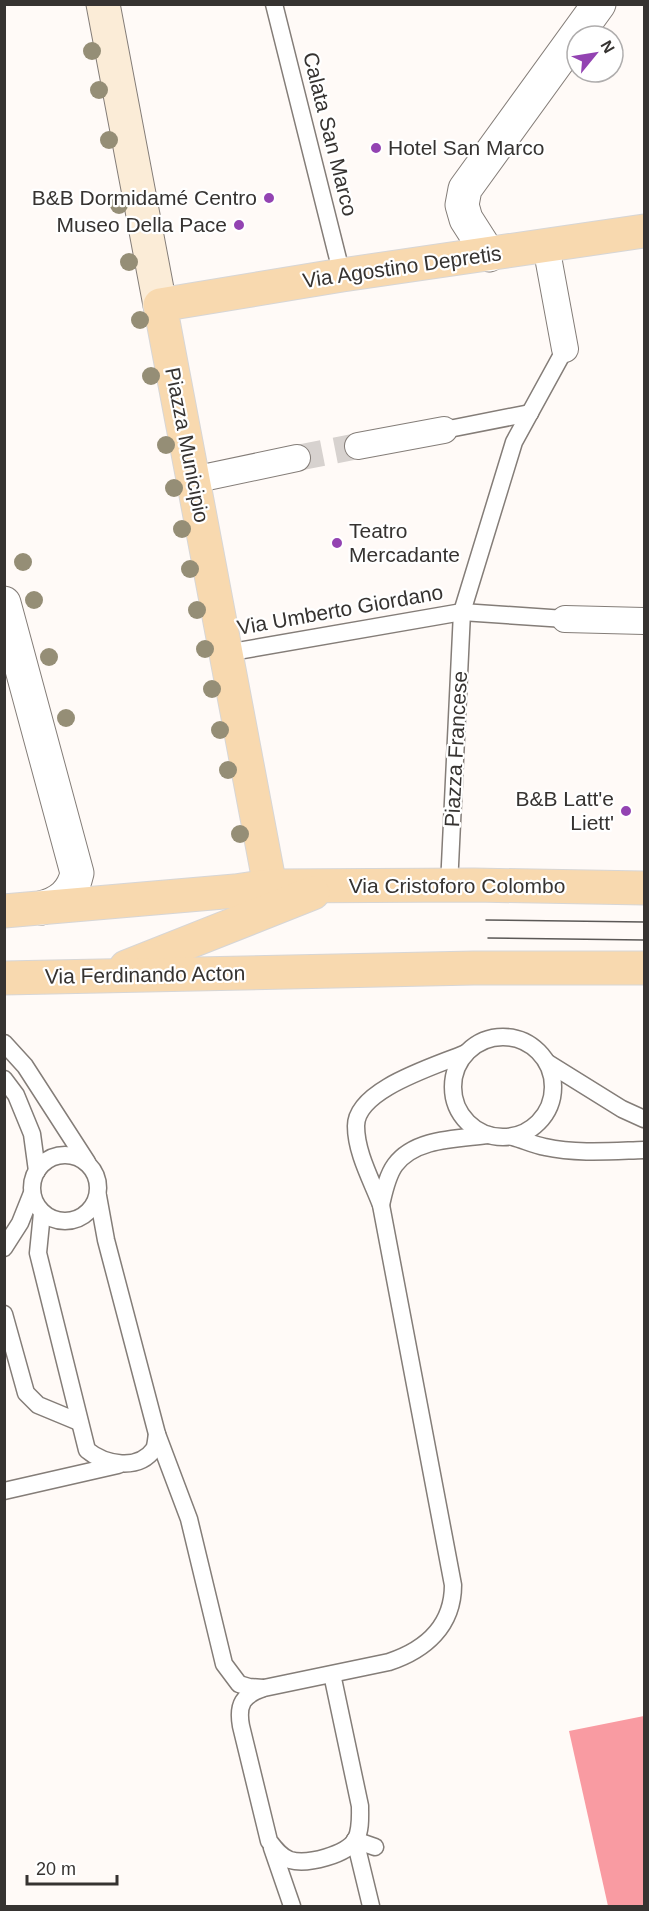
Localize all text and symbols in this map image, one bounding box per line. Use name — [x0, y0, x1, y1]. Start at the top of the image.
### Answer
north arrow — [565, 24, 625, 84]
text: N — [597, 37, 618, 56]
street label: Calata San Marco — [299, 50, 362, 218]
place label: Hotel San Marco — [388, 136, 544, 159]
marker: Hotel San Marco — [369, 141, 383, 155]
place label: B&B Dormidamé Centro — [32, 186, 257, 209]
marker: B&B Dormidamé Centro — [262, 191, 276, 205]
place label: Museo Della Pace — [57, 213, 227, 236]
marker: Museo Della Pace — [232, 218, 246, 232]
street label: Via Agostino Depretis — [301, 241, 503, 292]
street label: Piazza Municipio — [161, 365, 214, 524]
place label: Teatro Mercadante — [349, 519, 460, 566]
marker: Teatro Mercadante — [330, 536, 344, 550]
street label: Via Umberto Giordano — [235, 580, 445, 639]
street label: Piazza Francese — [440, 670, 471, 828]
place label: B&B Latt'e Liett' — [515, 787, 614, 834]
marker: B&B Latt'e Liett' — [619, 804, 633, 818]
street label: Via Cristoforo Colombo — [349, 874, 565, 897]
street label: Via Ferdinando Acton — [45, 961, 245, 988]
scale bar — [27, 1848, 117, 1886]
text: 20 m — [36, 1859, 76, 1879]

